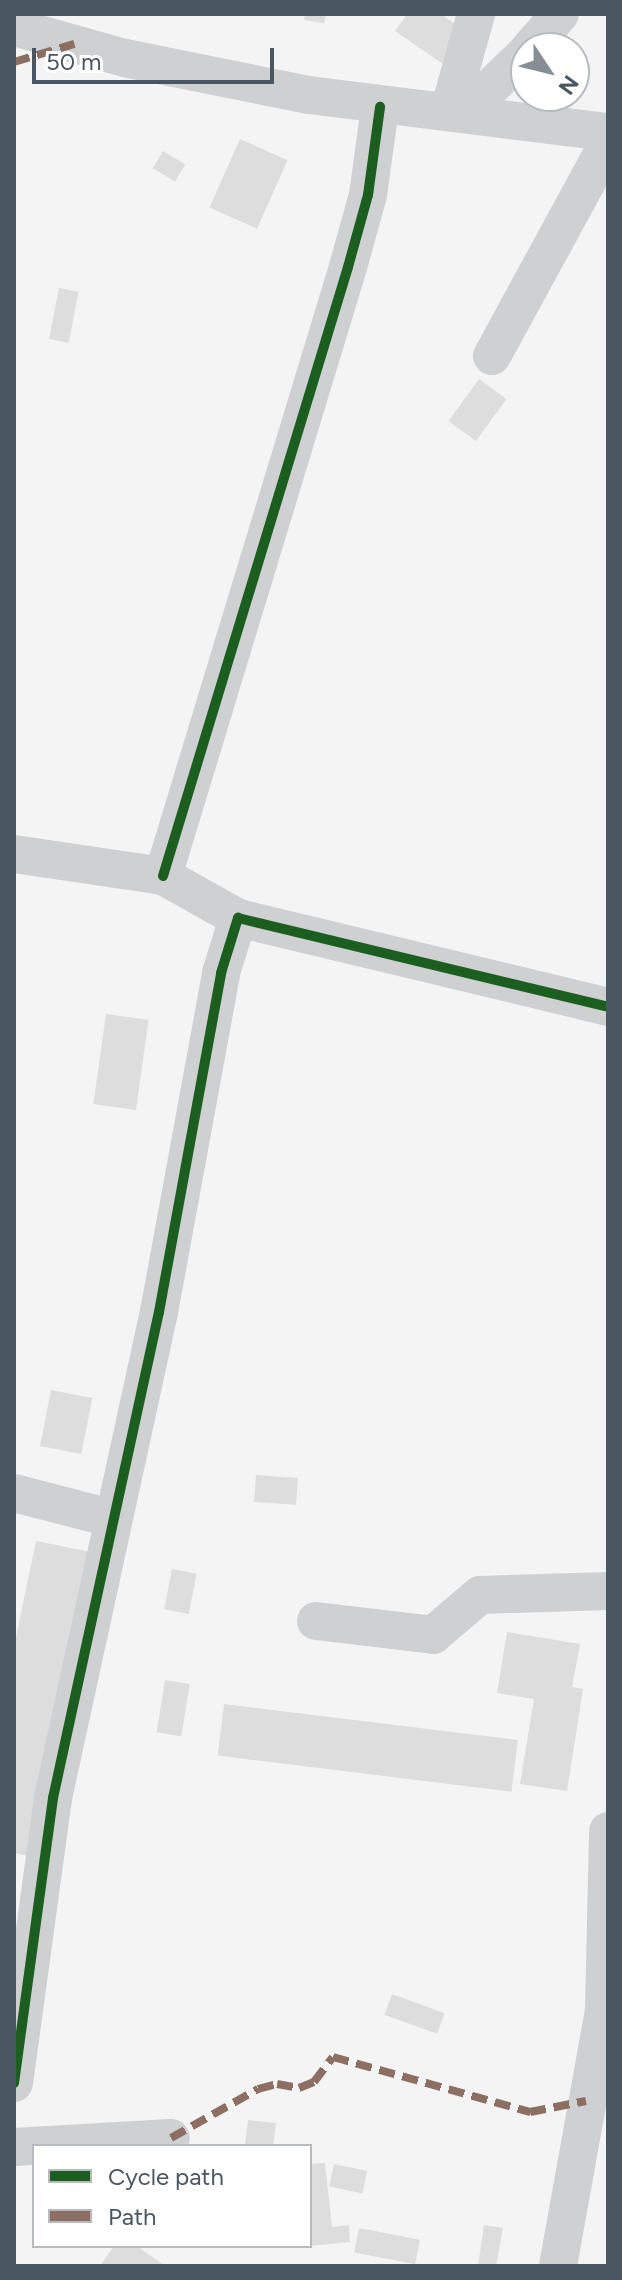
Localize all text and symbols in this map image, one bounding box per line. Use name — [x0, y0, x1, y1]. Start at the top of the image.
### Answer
scale bar — [36, 32, 278, 82]
north arrow — [510, 32, 590, 112]
text: 50 m — [46, 47, 102, 76]
text: N — [552, 70, 584, 100]
legend — [32, 2144, 312, 2248]
text: Cycle path — [108, 2162, 224, 2191]
text: Path — [108, 2202, 156, 2231]

